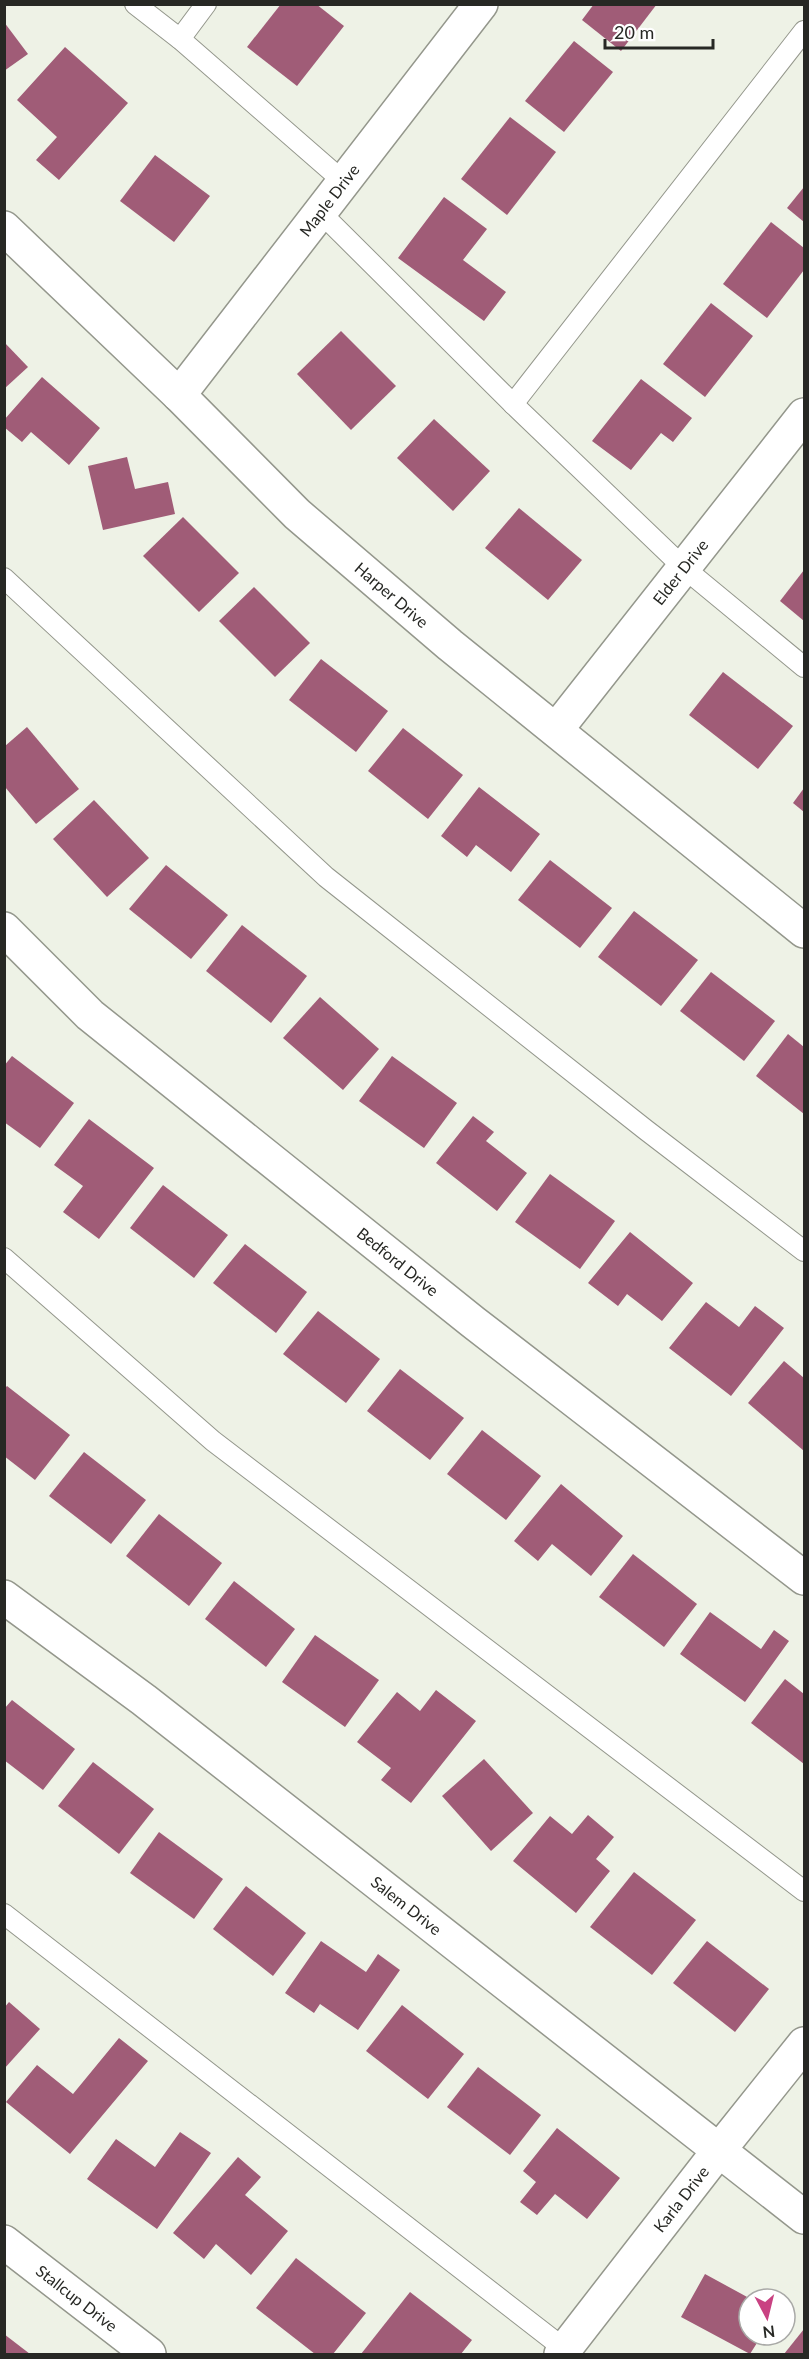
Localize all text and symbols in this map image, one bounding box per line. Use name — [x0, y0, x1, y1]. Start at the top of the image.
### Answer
scale bar — [605, 12, 713, 50]
text: 20 m — [614, 21, 654, 43]
street label: Maple Drive — [295, 160, 363, 240]
street label: Elder Drive — [648, 535, 712, 608]
street label: Harper Drive — [351, 558, 433, 631]
street label: Bedford Drive — [354, 1223, 443, 1300]
street label: Salem Drive — [368, 1872, 446, 1939]
street label: Karla Drive — [649, 2162, 712, 2236]
street label: Stallcup Drive — [33, 2261, 121, 2335]
north arrow — [737, 2287, 797, 2347]
text: N — [762, 2322, 776, 2343]

